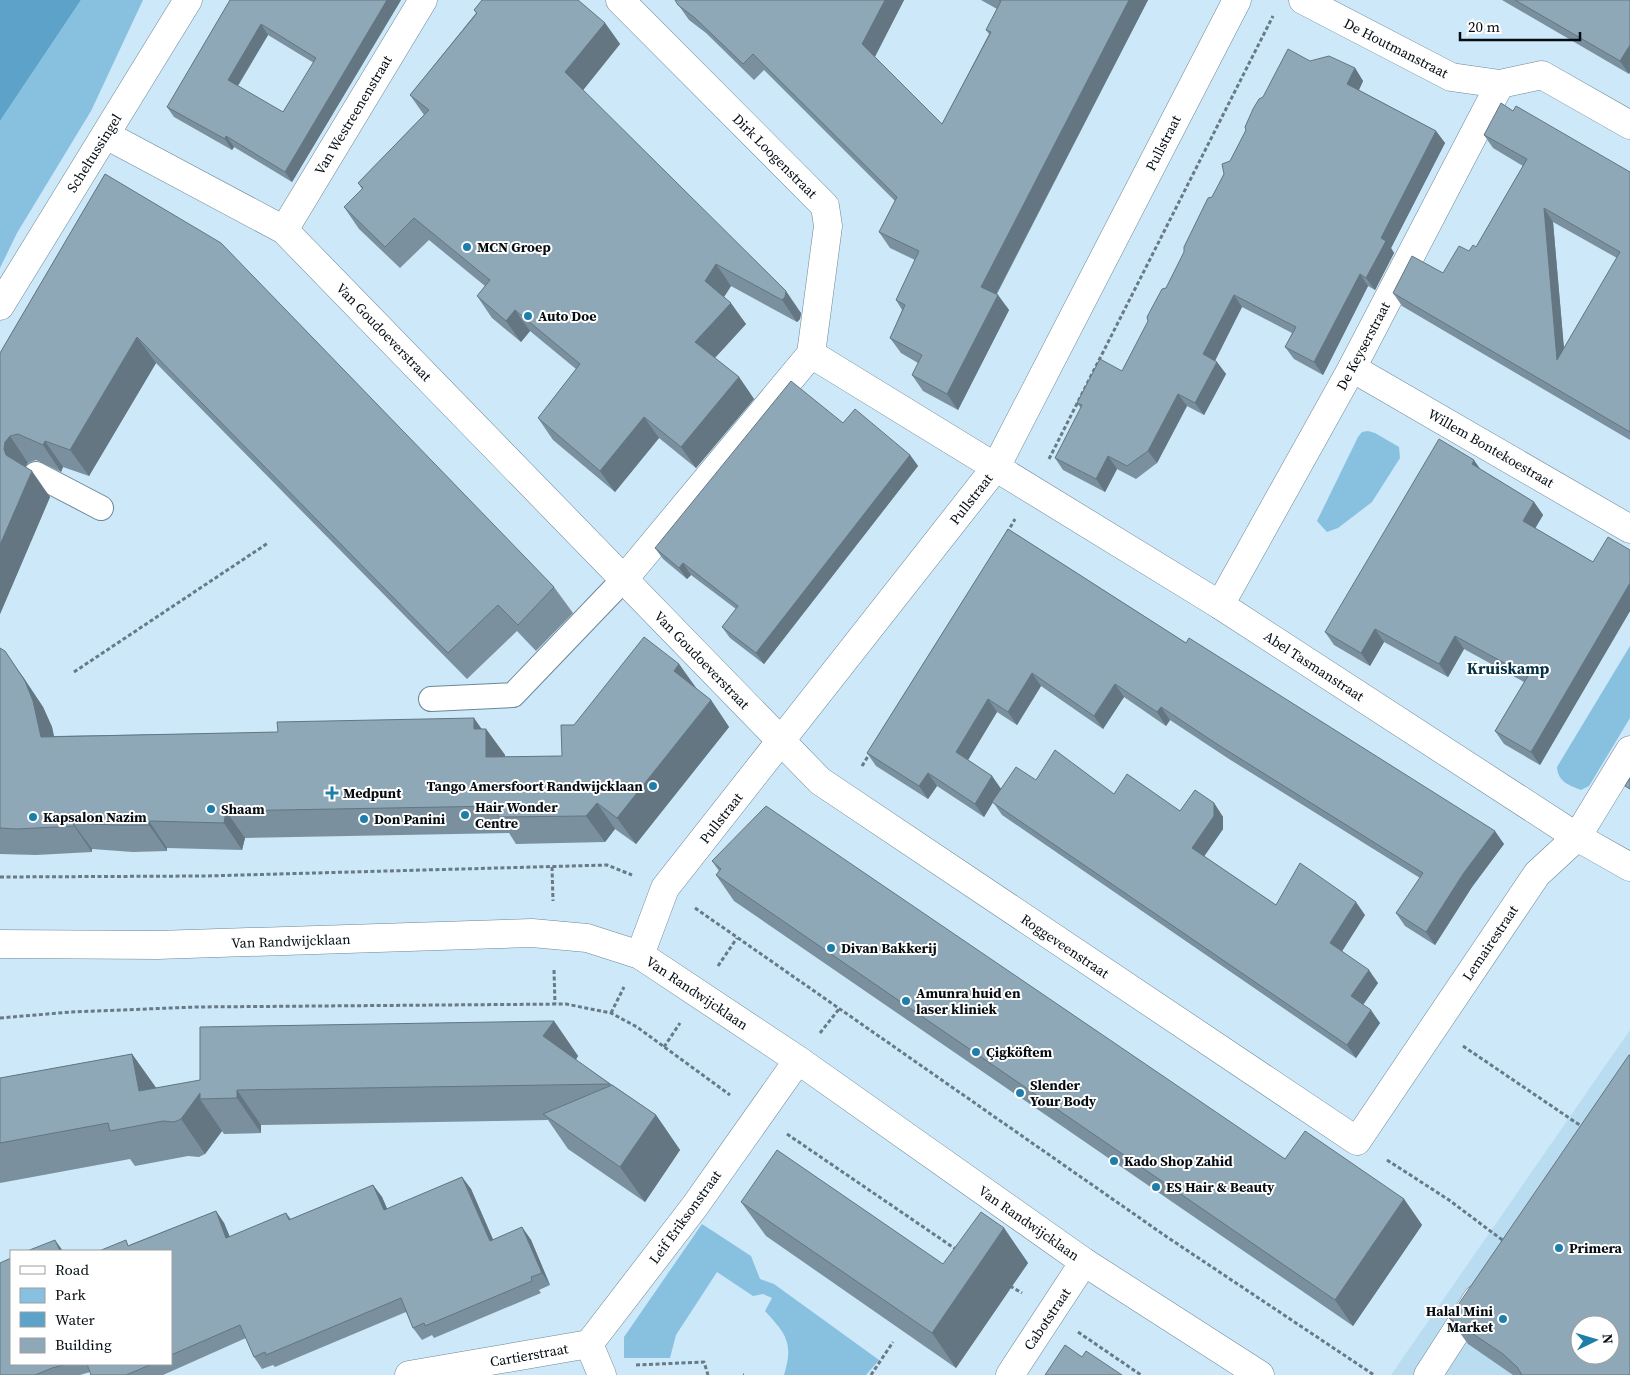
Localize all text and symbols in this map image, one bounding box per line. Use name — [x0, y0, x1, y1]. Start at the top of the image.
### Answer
scale bar — [1460, 10, 1580, 42]
street label: De Houtmanstraat — [1340, 13, 1452, 83]
text: 20 m — [1468, 16, 1500, 37]
street label: Van Westreenenstraat — [309, 51, 397, 179]
street label: Dirk Loogenstraat — [728, 109, 822, 203]
street label: Scheltussingel — [62, 110, 126, 196]
street label: Pullstraat — [1140, 111, 1186, 174]
place label: MCN Groep — [477, 237, 551, 257]
marker: MCN Groep — [461, 241, 473, 253]
street label: Van Goudoeverstraat — [332, 278, 437, 386]
street label: De Keyserstraat — [1331, 298, 1395, 394]
place label: Auto Doe — [538, 306, 597, 326]
marker: Auto Doe — [522, 310, 534, 322]
street label: Willem Bontekoestraat — [1424, 404, 1558, 493]
street label: Pullstraat — [945, 469, 998, 529]
street label: Van Goudoeverstraat — [650, 606, 755, 714]
street label: Abel Tasmanstraat — [1260, 626, 1368, 706]
district label: Kruiskamp — [1467, 657, 1549, 679]
place label: Tango Amersfoort Randwijcklaan — [427, 776, 643, 796]
marker: Tango Amersfoort Randwijcklaan — [647, 780, 659, 792]
place label: Medpunt — [343, 783, 402, 803]
marker: Medpunt — [325, 786, 339, 800]
street label: Pullstraat — [695, 788, 748, 848]
place label: Hair Wonder Centre — [475, 797, 558, 833]
place label: Shaam — [221, 799, 265, 819]
marker: Shaam — [205, 803, 217, 815]
place label: Kapsalon Nazim — [43, 807, 147, 827]
place label: Don Panini — [374, 809, 446, 829]
marker: Hair Wonder Centre — [459, 809, 471, 821]
marker: Kapsalon Nazim — [27, 811, 39, 823]
marker: Don Panini — [358, 813, 370, 825]
street label: Lemairestraat — [1457, 901, 1523, 985]
street label: Roggeveenstraat — [1017, 909, 1114, 983]
street label: Van Randwijcklaan — [231, 929, 351, 953]
place label: Divan Bakkerij — [841, 938, 937, 958]
marker: Divan Bakkerij — [825, 942, 837, 954]
street label: Van Randwijcklaan — [642, 951, 752, 1035]
place label: Amunra huid en laser kliniek — [916, 983, 1021, 1019]
marker: Amunra huid en laser kliniek — [900, 995, 912, 1007]
place label: Çigköftem — [986, 1042, 1052, 1062]
marker: Çigköftem — [970, 1046, 982, 1058]
place label: Slender Your Body — [1030, 1075, 1097, 1111]
marker: Slender Your Body — [1014, 1087, 1026, 1099]
place label: Kado Shop Zahid — [1124, 1151, 1233, 1171]
marker: Kado Shop Zahid — [1108, 1155, 1120, 1167]
street label: Leif Eriksonstraat — [644, 1166, 726, 1268]
place label: ES Hair & Beauty — [1166, 1177, 1275, 1197]
street label: Van Randwijcklaan — [974, 1181, 1084, 1266]
marker: ES Hair & Beauty — [1150, 1181, 1162, 1193]
place label: Primera — [1569, 1238, 1623, 1258]
marker: Primera — [1553, 1242, 1565, 1254]
legend — [10, 1250, 172, 1365]
text: Road — [55, 1259, 89, 1280]
street label: Cabotstraat — [1019, 1283, 1075, 1354]
text: Park — [55, 1284, 87, 1305]
place label: Halal Mini Market — [1426, 1301, 1494, 1337]
text: Water — [55, 1309, 96, 1330]
marker: Halal Mini Market — [1497, 1313, 1509, 1325]
north arrow — [1570, 1315, 1620, 1365]
text: N — [1598, 1333, 1618, 1345]
text: Building — [55, 1334, 112, 1355]
street label: Cartierstraat — [488, 1338, 570, 1372]

